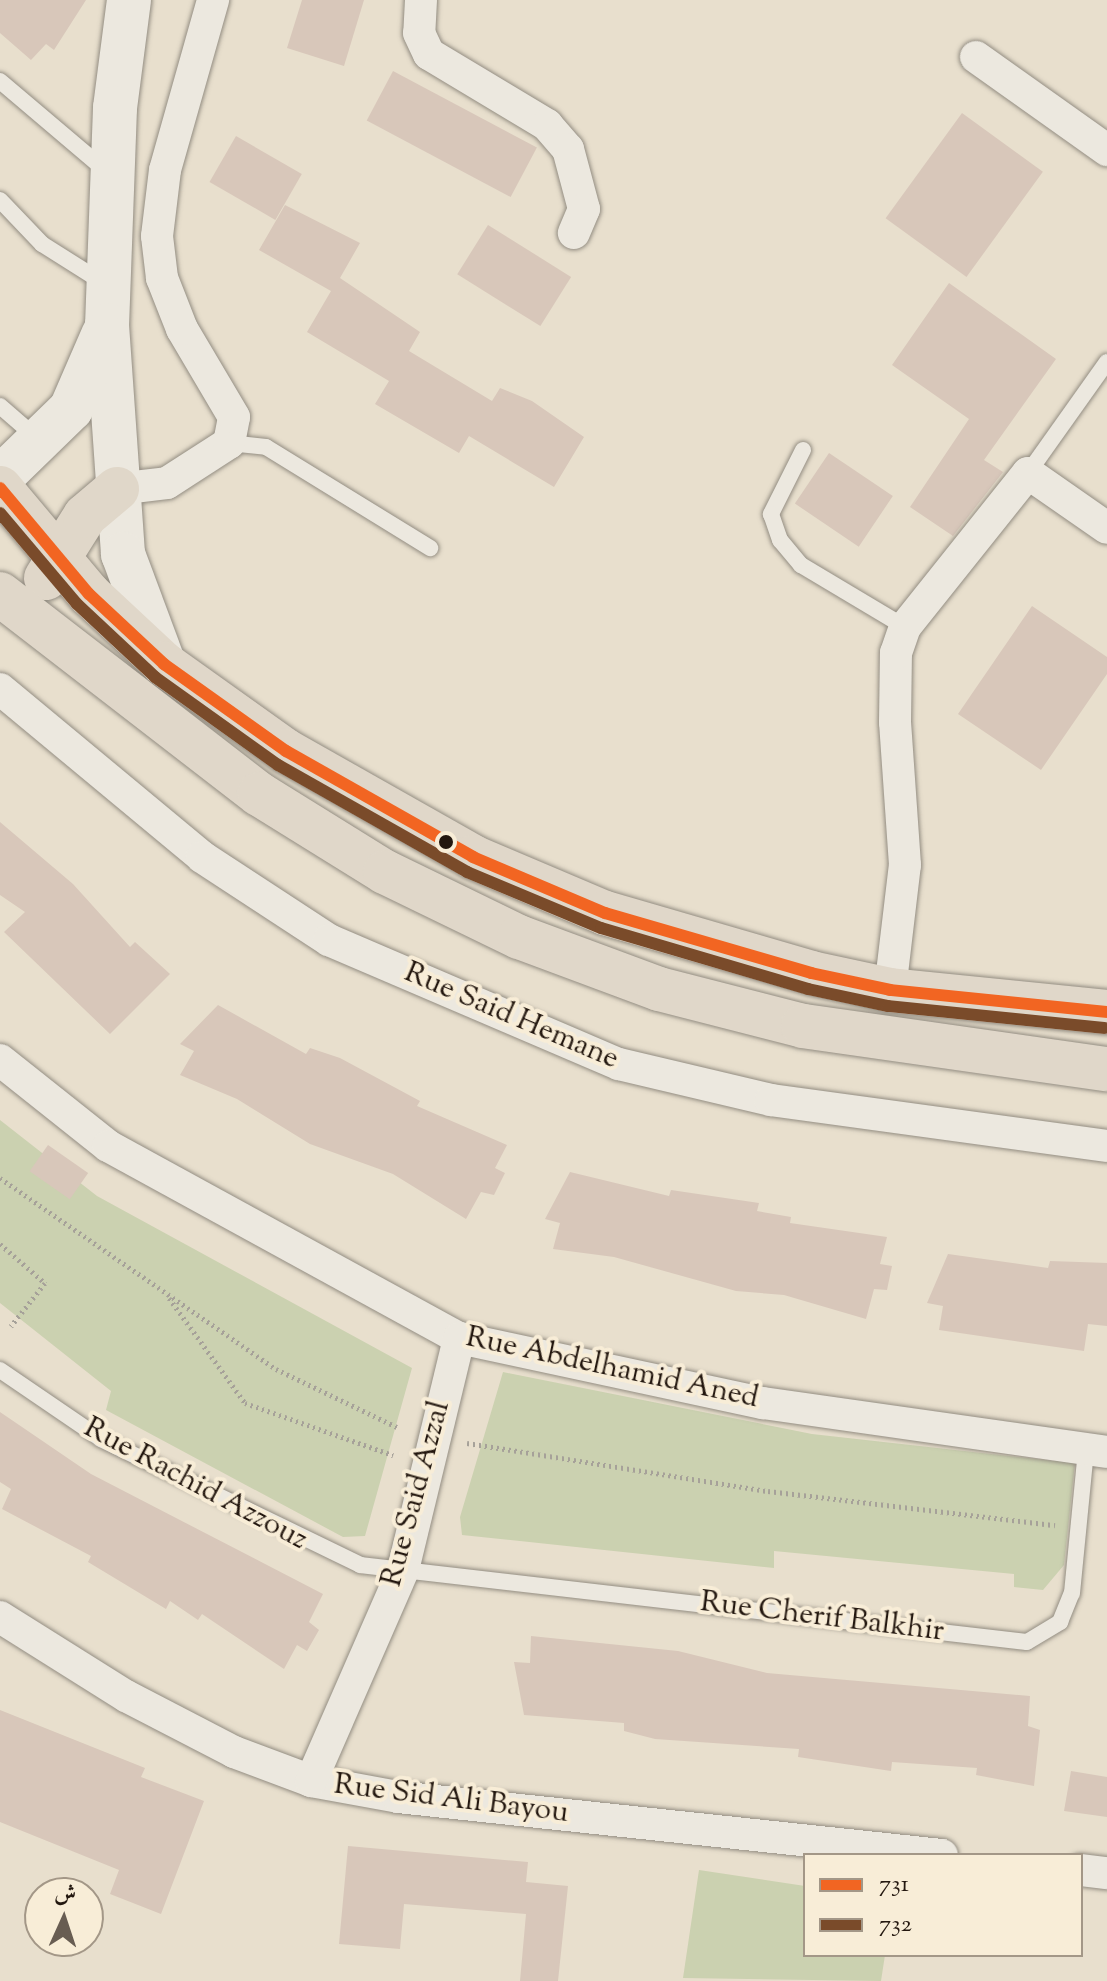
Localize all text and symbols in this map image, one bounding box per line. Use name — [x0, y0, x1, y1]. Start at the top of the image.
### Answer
unlabelled marker — [438, 834, 454, 850]
street label: Rue Said Hemane — [398, 956, 624, 1078]
street label: Rue Abdelhamid Aned — [462, 1320, 762, 1418]
street label: Rue Said Azzal — [375, 1397, 459, 1591]
street label: Rue Rachid Azzouz — [77, 1411, 313, 1559]
street label: Rue Cherif Balkhir — [698, 1585, 946, 1651]
street label: Rue Sid Ali Bayou — [332, 1768, 570, 1832]
legend — [803, 1853, 1083, 1957]
text: 731 — [879, 1868, 909, 1902]
north arrow — [24, 1877, 104, 1957]
text: ش — [53, 1878, 77, 1912]
text: 732 — [879, 1908, 912, 1942]

